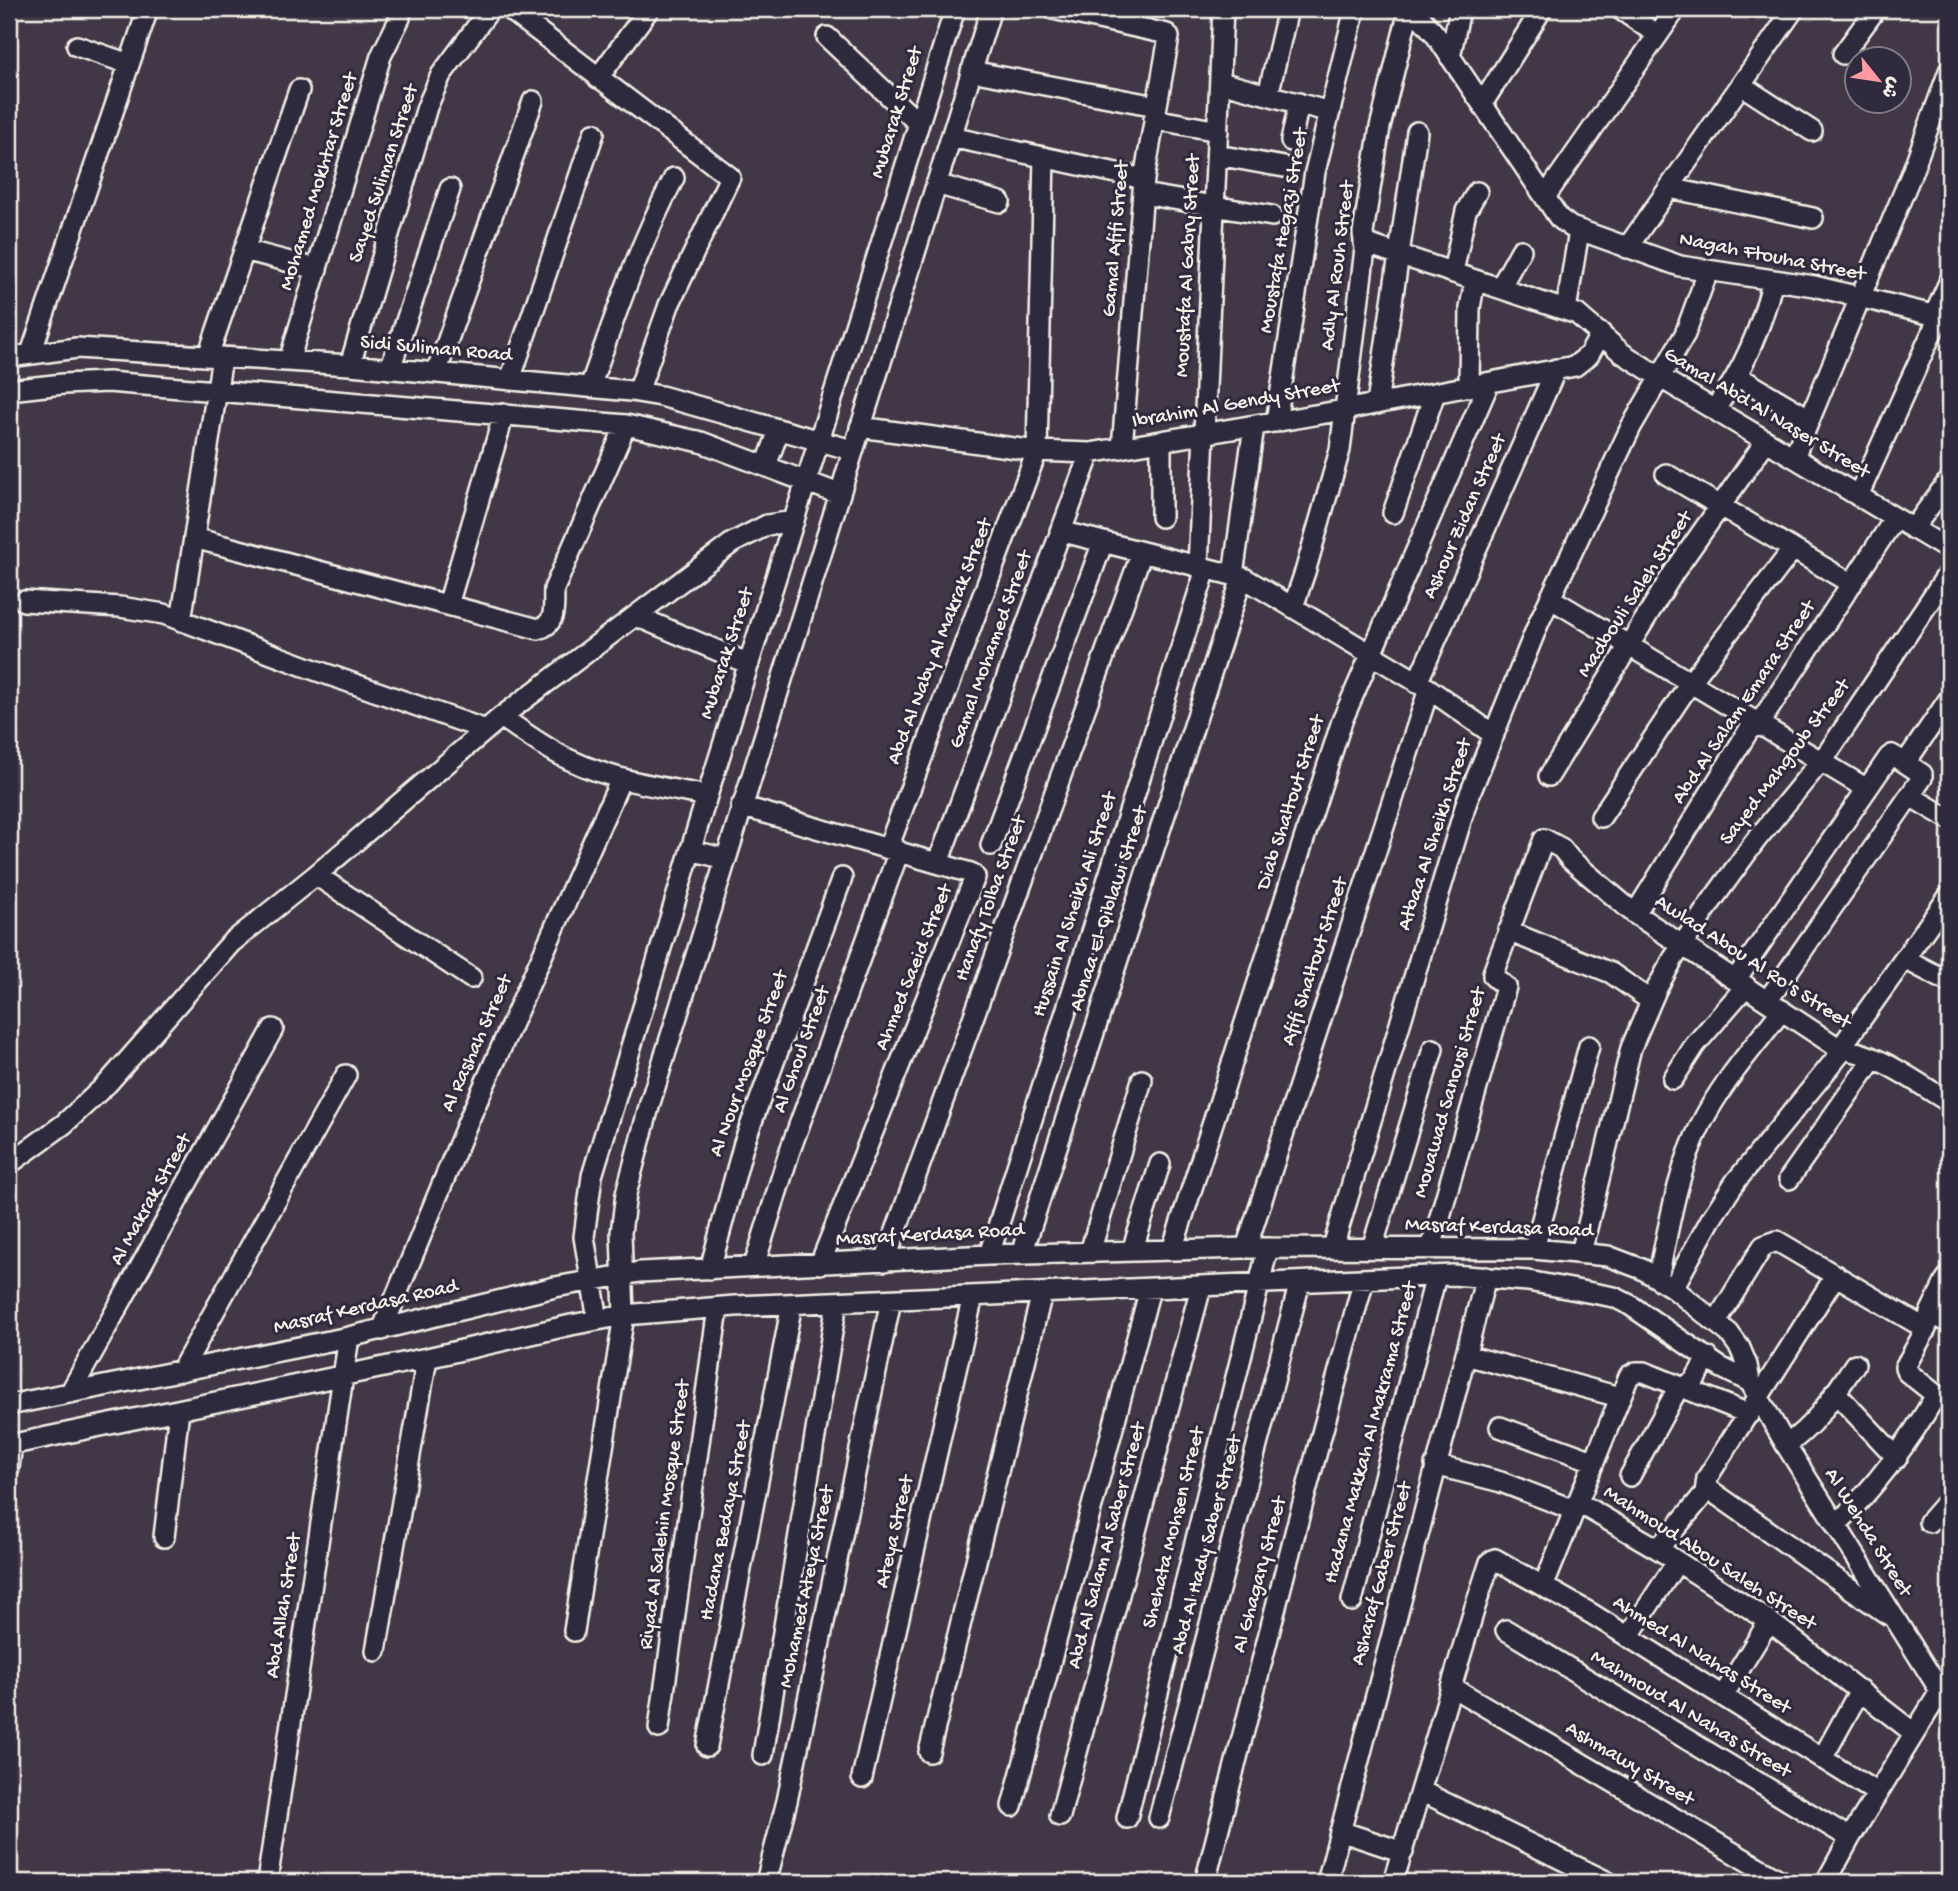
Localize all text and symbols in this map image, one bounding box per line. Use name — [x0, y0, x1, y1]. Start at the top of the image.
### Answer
street label: Mubarak Street — [866, 42, 931, 182]
north arrow — [1842, 46, 1912, 116]
street label: Mohamed Mokhtar Street — [275, 68, 366, 294]
text: ش — [1874, 72, 1905, 102]
street label: Sayed Suliman Street — [344, 79, 426, 266]
street label: Moustafa Hegazi Street — [1255, 124, 1316, 335]
street label: Moustafa Al Gabry Street — [1171, 152, 1207, 378]
street label: Gamal Afifi Street — [1098, 158, 1136, 318]
street label: Adly Al Rouh Street — [1316, 177, 1362, 352]
street label: Nagah Ftouha Street — [1677, 228, 1870, 289]
street label: Sidi Suliman Road — [359, 331, 515, 369]
street label: Gamal Abd Al Naser Street — [1658, 342, 1876, 487]
street label: Ibrahim Al Gendy Street — [1130, 374, 1344, 436]
street label: Ashour Zidan Street — [1418, 429, 1515, 603]
street label: Madbouli Saleh Street — [1573, 505, 1701, 683]
street label: Abd Al Naby Al Makrak Street — [882, 513, 1000, 769]
street label: Gamal Mohamed Street — [945, 545, 1040, 752]
street label: Mubarak Street — [695, 583, 762, 723]
street label: Abd Al Salam Emara Street — [1668, 595, 1824, 809]
street label: Sayed Mahgoub Street — [1715, 673, 1858, 851]
street label: Diab Shaltout Street — [1251, 710, 1333, 895]
street label: Atbaa Al Sheikh Street — [1393, 734, 1480, 934]
street label: Hussain Al Sheikh Ali Street — [1028, 787, 1125, 1021]
street label: Abnaa El-Qiblawi Street — [1065, 801, 1156, 1015]
street label: Hanafy Tolba Street — [950, 811, 1034, 985]
street label: Afifi Shaltout Street — [1277, 872, 1356, 1049]
street label: Ahmed Saeid Street — [870, 879, 961, 1055]
street label: Awlad Abou Al Ro's Street — [1649, 890, 1857, 1037]
street label: Al Nour Mosque Street — [705, 965, 796, 1160]
street label: Al Rashah Street — [437, 969, 520, 1116]
street label: Al Ghoul Street — [769, 981, 838, 1117]
street label: Mouawad Sanousi Street — [1409, 983, 1494, 1201]
street label: Al Makrak Street — [105, 1128, 200, 1270]
street label: Masraf Kerdasa Road — [1404, 1213, 1595, 1245]
street label: Masraf Kerdasa Road — [835, 1218, 1026, 1253]
street label: Masraf Kerdasa Road — [271, 1274, 462, 1341]
street label: Hadana Makkah Al Makrama Street — [1320, 1277, 1425, 1587]
street label: Riyad Al Salehin Mosque Street — [635, 1376, 698, 1651]
street label: Hadana Bedaya Street — [695, 1417, 759, 1623]
street label: Abd Al Salam Al Saber Street — [1063, 1418, 1154, 1672]
street label: Shehata Mohsen Street — [1138, 1423, 1213, 1631]
street label: Abd Al Hady Saber Street — [1167, 1430, 1250, 1657]
street label: Al Wehda Street — [1817, 1464, 1918, 1604]
street label: Ateya Street — [871, 1471, 922, 1591]
street label: Asharaf Gaber Street — [1346, 1477, 1420, 1668]
street label: Mohamed Ateya Street — [774, 1481, 842, 1690]
street label: Mahmoud Abou Saleh Street — [1598, 1481, 1822, 1639]
street label: Al Ghagary Street — [1228, 1492, 1294, 1656]
street label: Abd Allah Street — [261, 1529, 309, 1680]
street label: Ahmed Al Nahas Street — [1607, 1591, 1797, 1722]
street label: Mahmoud Al Nahas Street — [1585, 1645, 1797, 1786]
street label: Ashmawy Street — [1560, 1717, 1700, 1814]

